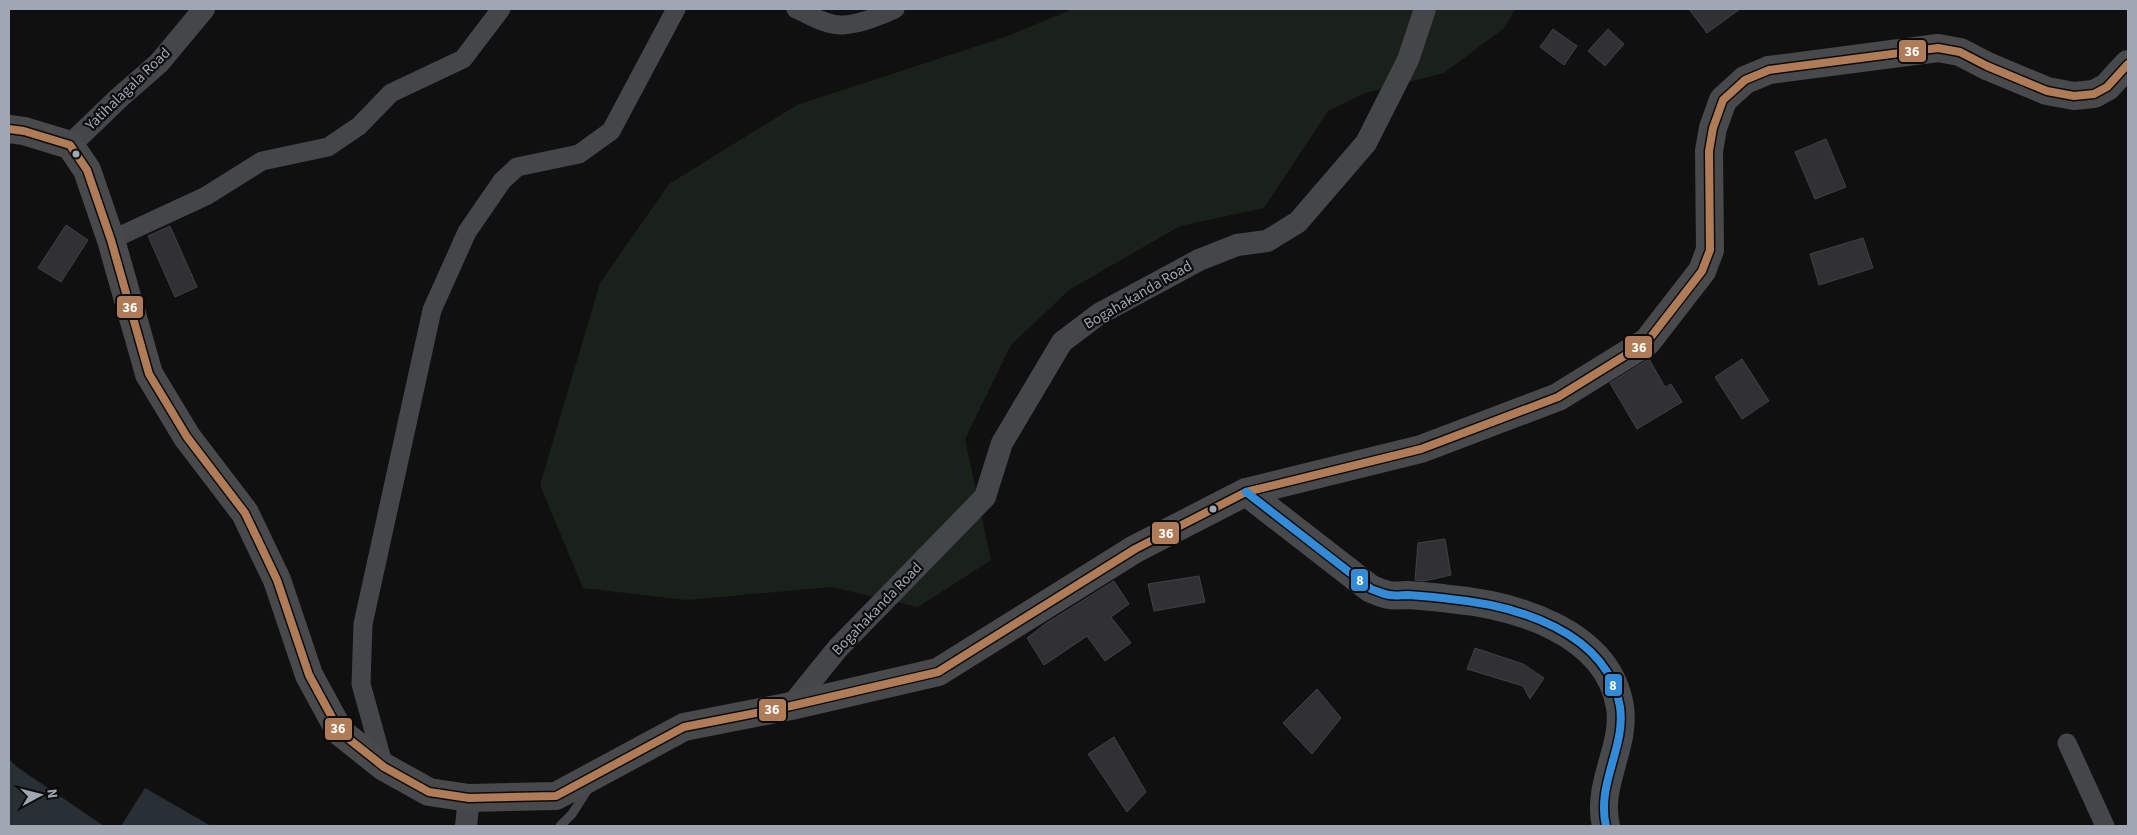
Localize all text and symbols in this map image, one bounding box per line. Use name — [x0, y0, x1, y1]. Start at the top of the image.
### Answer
line badge: 36 — [1898, 39, 1927, 63]
text: 36 — [1905, 42, 1919, 62]
street label: Yatihalagala Road — [80, 43, 175, 136]
unlabelled marker — [71, 149, 81, 159]
street label: Bogahakanda Road — [1080, 255, 1196, 335]
line badge: 36 — [116, 295, 144, 319]
text: 36 — [123, 298, 137, 318]
line badge: 36 — [1624, 335, 1653, 359]
text: 36 — [1632, 338, 1646, 358]
unlabelled marker — [1208, 504, 1218, 514]
line badge: 36 — [1151, 521, 1180, 545]
text: 36 — [1159, 524, 1173, 544]
street label: Bogahakanda Road — [827, 558, 927, 660]
line badge: 8 — [1350, 568, 1369, 592]
text: 8 — [1356, 571, 1364, 591]
line badge: 8 — [1604, 673, 1623, 697]
text: 8 — [1609, 676, 1617, 696]
line badge: 36 — [758, 698, 787, 722]
text: 36 — [765, 700, 779, 720]
line badge: 36 — [324, 717, 353, 741]
text: 36 — [331, 719, 345, 739]
north arrow — [15, 770, 65, 820]
text: N — [41, 788, 62, 799]

